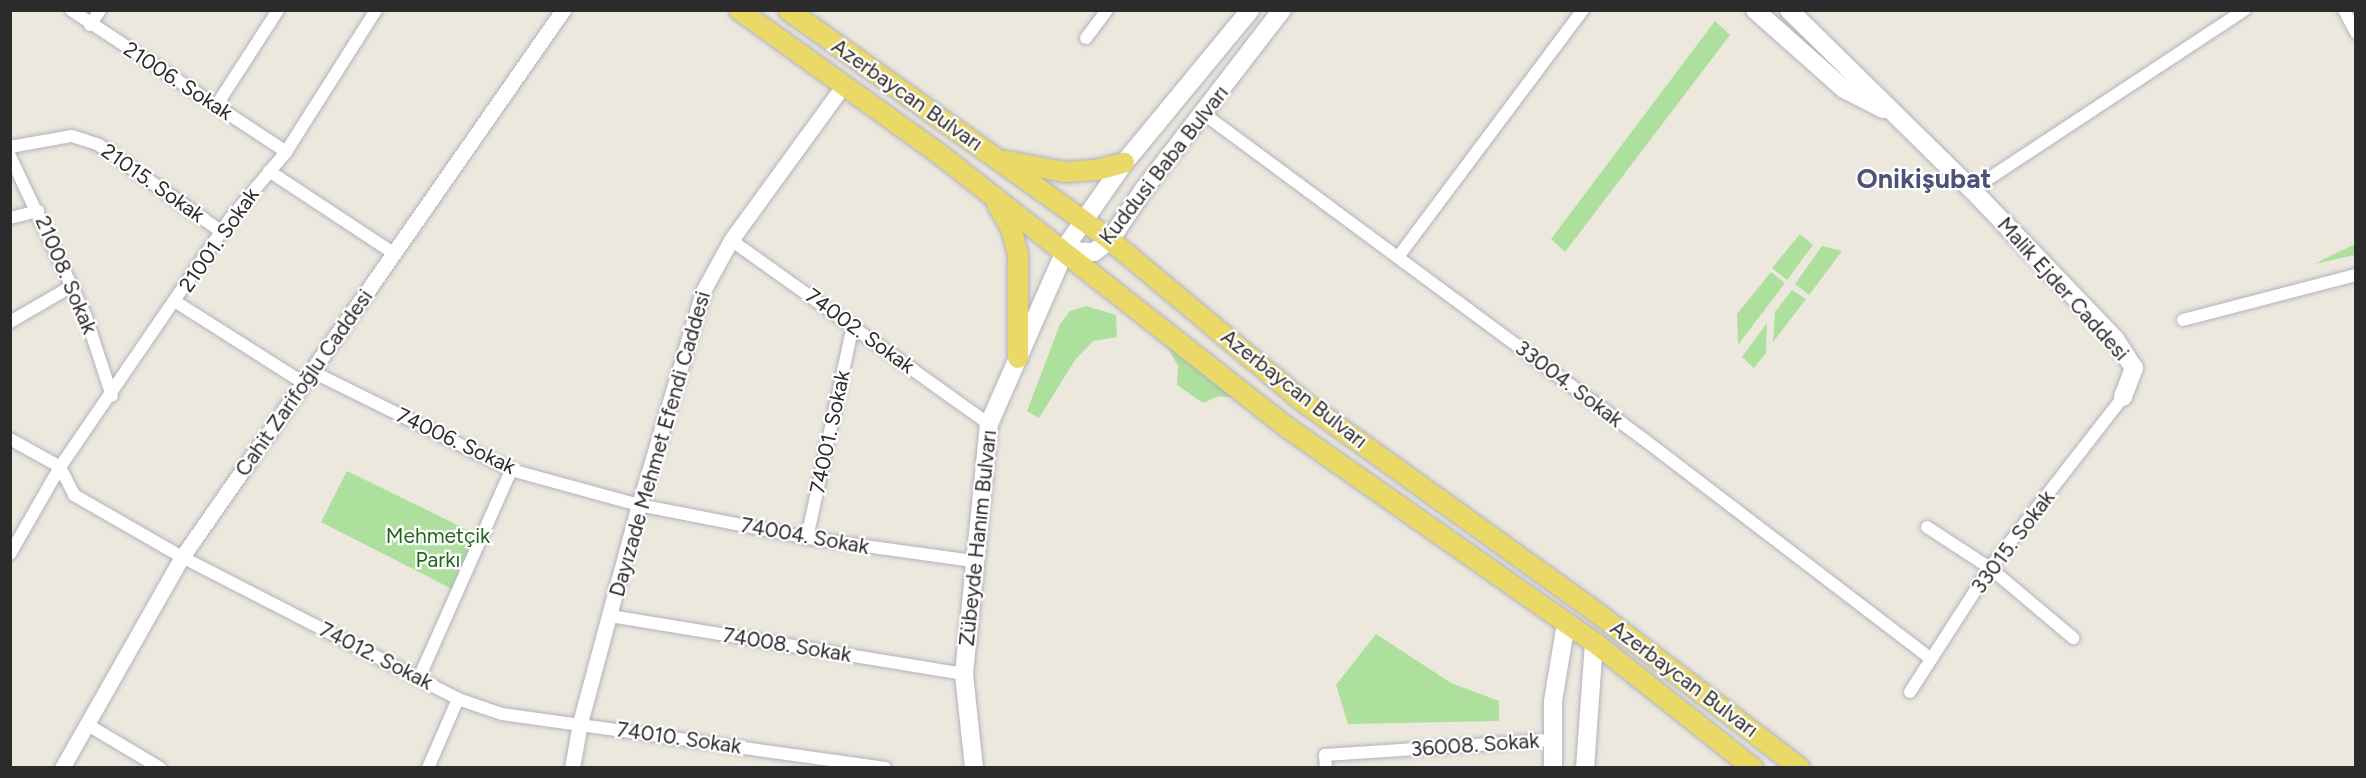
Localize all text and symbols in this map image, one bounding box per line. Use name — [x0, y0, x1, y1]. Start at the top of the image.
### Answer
street label: Azerbaycan Bulvarı — [827, 34, 987, 156]
street label: 21006. Sokak — [119, 36, 237, 126]
street label: Kuddusi Baba Bulvarı — [1094, 80, 1234, 250]
street label: 21015. Sokak — [97, 138, 209, 228]
district label: Onikişubat — [1857, 163, 1991, 195]
street label: 21001. Sokak — [174, 183, 264, 297]
street label: 21008. Sokak — [30, 212, 102, 338]
street label: Malik Ejder Caddesi — [1992, 212, 2134, 366]
street label: 74002. Sokak — [801, 283, 919, 379]
street label: Cahit Zarifoğlu Caddesi — [230, 285, 378, 481]
street label: Dayızade Mehmet Efendi Caddesi — [604, 288, 716, 600]
street label: Azerbaycan Bulvarı — [1216, 324, 1372, 454]
street label: 33004. Sokak — [1510, 335, 1628, 433]
street label: 74001. Sokak — [805, 368, 855, 496]
street label: 74006. Sokak — [392, 402, 520, 480]
street label: Zübeyde Hanım Bulvarı — [954, 429, 1002, 647]
street label: 33015. Sokak — [1966, 485, 2060, 599]
street label: 74004. Sokak — [739, 512, 871, 560]
park label: Mehmetçik Parkı — [386, 523, 490, 573]
street label: Azerbaycan Bulvarı — [1605, 615, 1763, 743]
street label: 74012. Sokak — [315, 617, 437, 695]
street label: 74008. Sokak — [721, 622, 853, 668]
street label: 74010. Sokak — [615, 717, 743, 759]
street label: 36008. Sokak — [1410, 728, 1540, 762]

